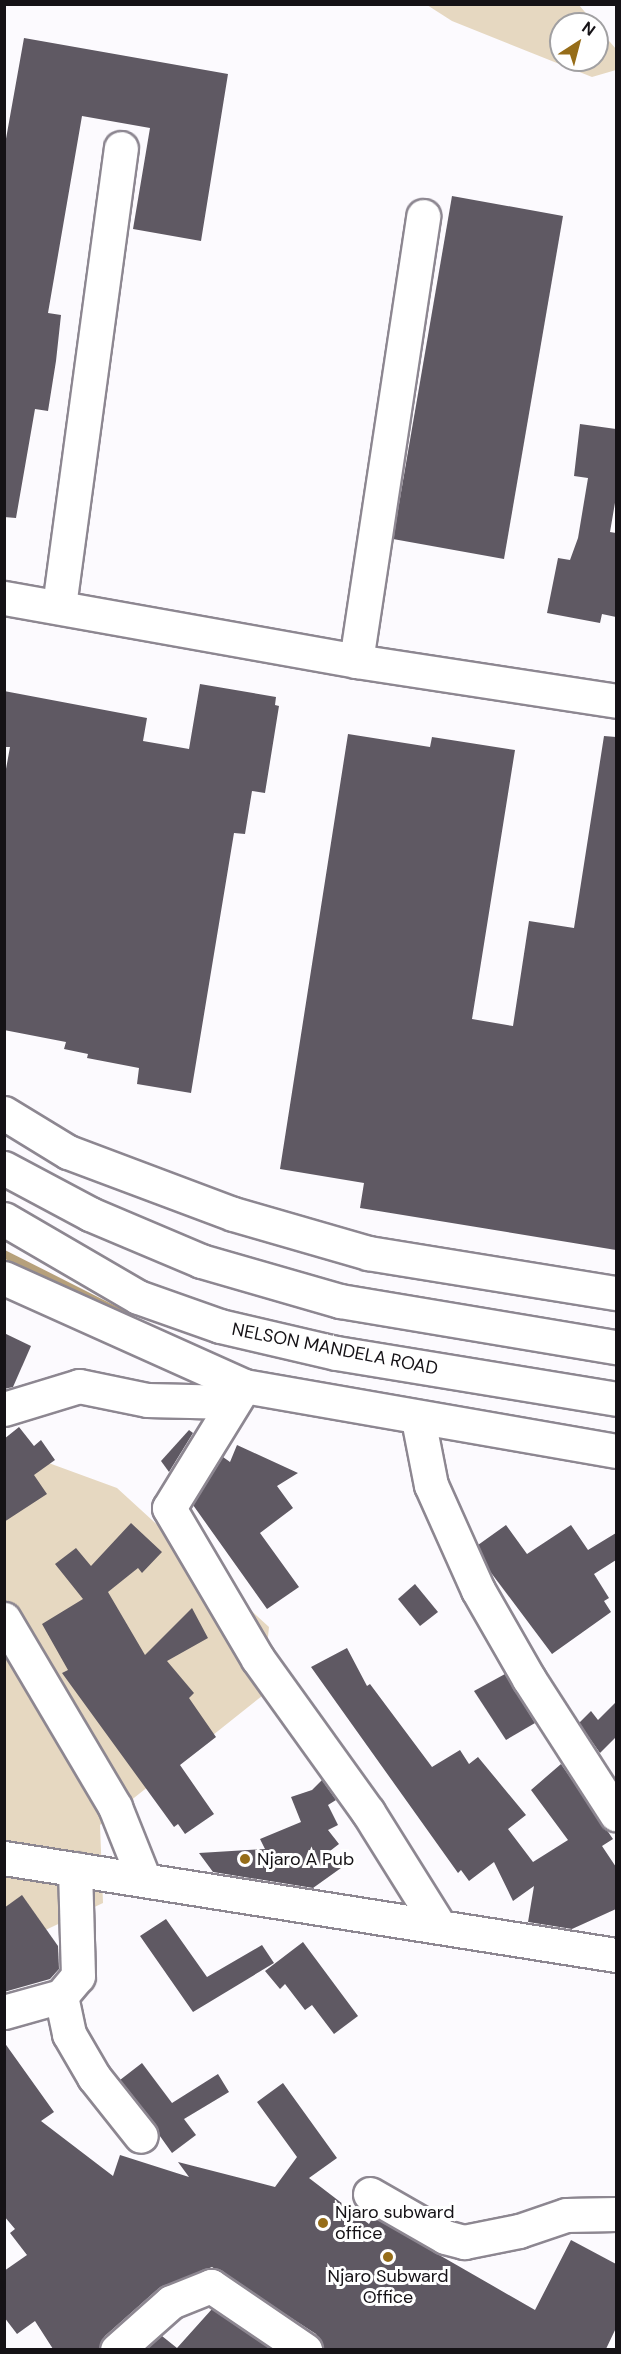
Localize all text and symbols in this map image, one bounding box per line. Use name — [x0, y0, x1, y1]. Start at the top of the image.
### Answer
north arrow — [549, 12, 609, 72]
text: N — [578, 17, 600, 41]
street label: NELSON MANDELA ROAD — [230, 1318, 440, 1380]
place label: Njaro A Pub — [257, 1848, 354, 1870]
marker: Njaro A Pub — [238, 1852, 252, 1866]
place label: Njaro subward office — [335, 2202, 454, 2244]
marker: Njaro subward office — [316, 2216, 330, 2230]
marker: Njaro Subward Office — [381, 2250, 395, 2264]
place label: Njaro Subward Office — [328, 2266, 448, 2308]

